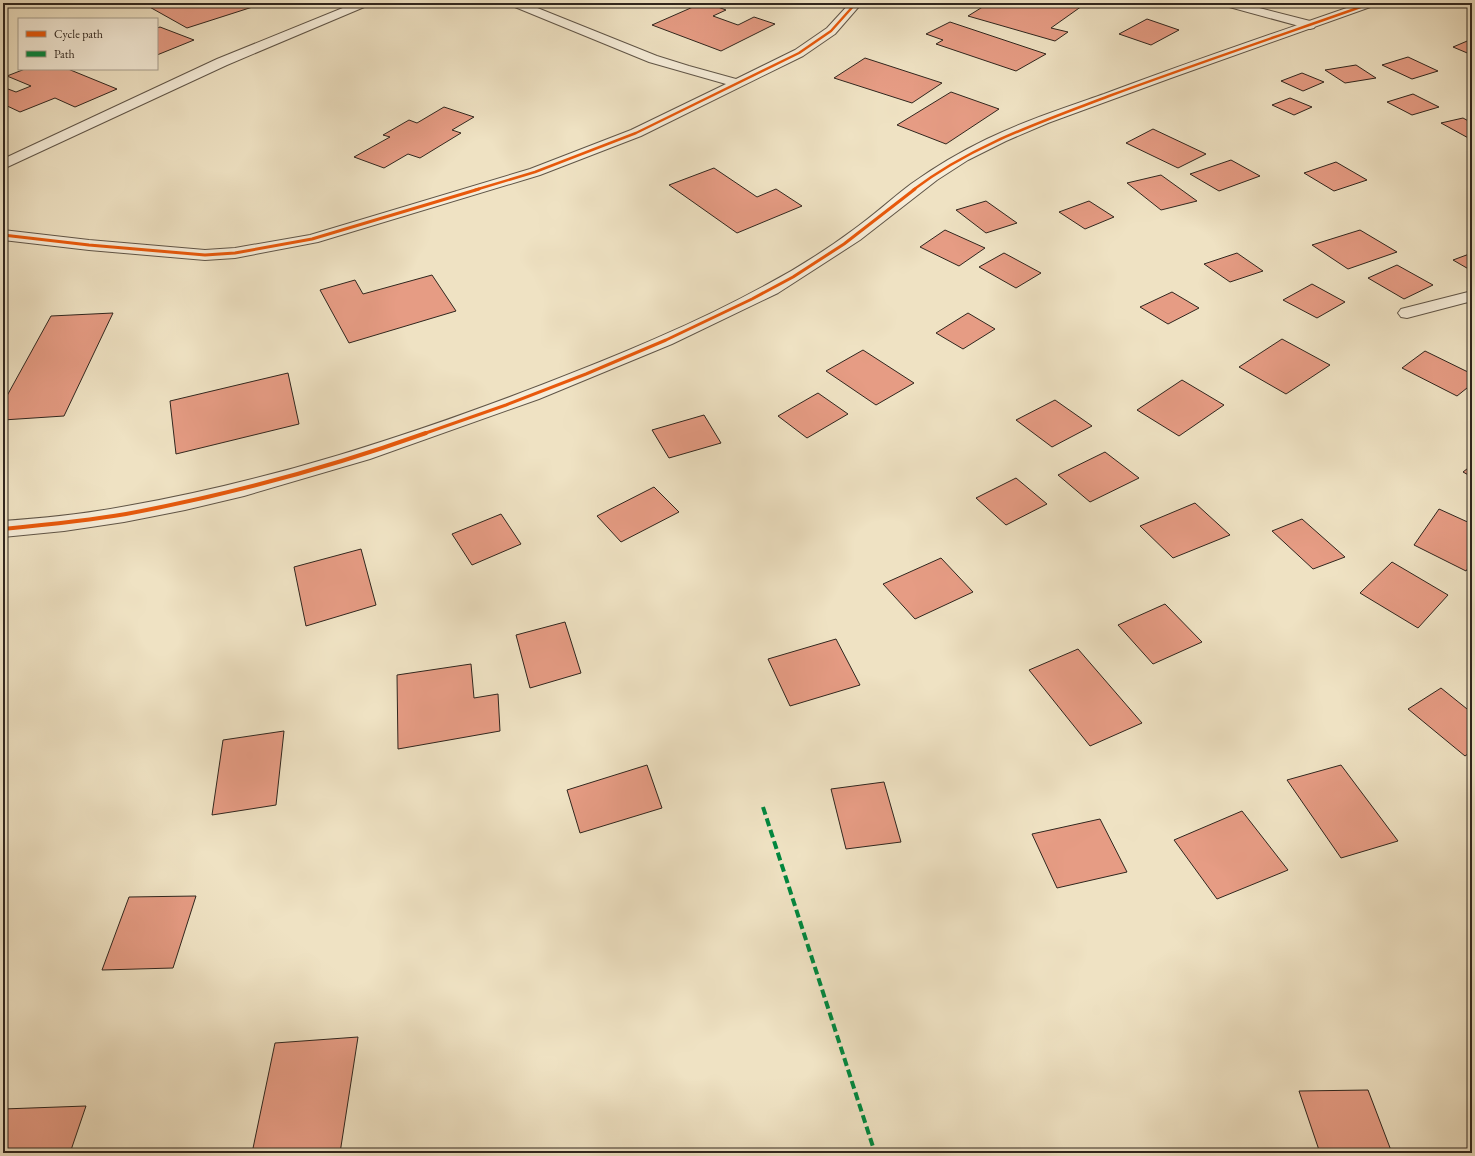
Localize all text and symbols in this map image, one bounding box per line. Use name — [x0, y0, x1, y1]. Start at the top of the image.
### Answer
legend — [18, 18, 158, 70]
text: Cycle path — [54, 26, 103, 42]
text: Path — [54, 46, 75, 62]

